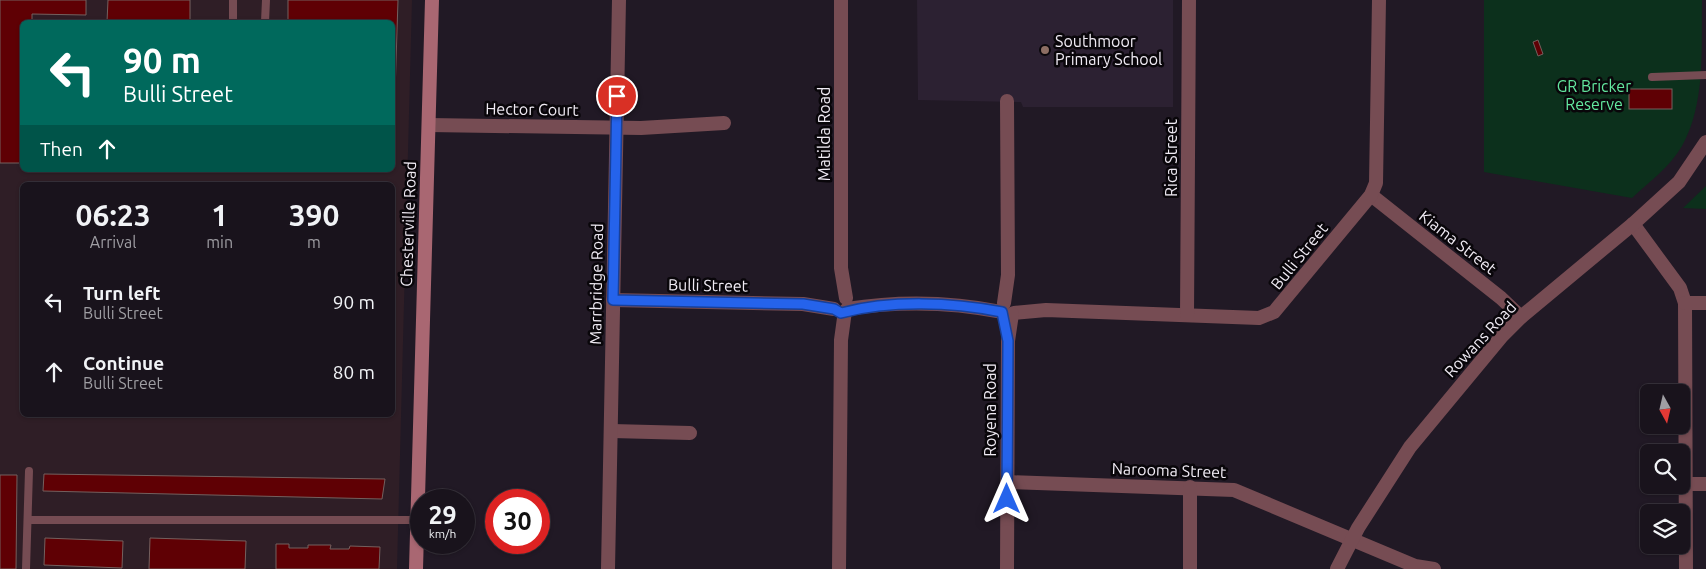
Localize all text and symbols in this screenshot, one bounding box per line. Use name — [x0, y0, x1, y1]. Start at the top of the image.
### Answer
place label: Southmoor Primary School — [1055, 32, 1162, 68]
icon: left — [40, 40, 105, 105]
text: 90 m — [123, 40, 201, 80]
marker: Southmoor Primary School — [1039, 44, 1051, 56]
pin — [596, 75, 638, 117]
park label: GR Bricker Reserve — [1557, 77, 1631, 113]
text: Bulli Street — [123, 81, 233, 106]
icon: arrive — [603, 82, 631, 110]
street label: Matilda Road — [815, 87, 833, 181]
street label: Hector Court — [485, 99, 580, 119]
street label: Rica Street — [1162, 118, 1180, 197]
icon: ahead — [93, 135, 121, 163]
text: Then — [40, 138, 83, 160]
street label: Chesterville Road — [397, 161, 419, 287]
text: 06:23 — [76, 198, 151, 232]
text: 1 — [211, 198, 228, 232]
text: 390 — [289, 198, 339, 232]
street label: Kiama Street — [1416, 206, 1501, 278]
street label: Bulli Street — [1267, 219, 1332, 293]
street label: Marrbridge Road — [586, 223, 606, 345]
text: Arrival — [90, 233, 136, 251]
text: min — [206, 233, 233, 251]
text: m — [307, 233, 321, 251]
street label: Bulli Street — [668, 275, 749, 295]
text: Turn left — [83, 282, 161, 304]
icon: left — [40, 288, 68, 316]
text: 90 m — [333, 291, 375, 313]
street label: Rowans Road — [1441, 298, 1519, 380]
text: Bulli Street — [83, 304, 163, 322]
text: Continue — [83, 352, 164, 374]
icon: ahead — [40, 358, 68, 386]
text: 80 m — [333, 361, 375, 383]
street label: Royena Road — [981, 363, 999, 457]
text: Bulli Street — [83, 374, 163, 392]
north arrow — [1640, 384, 1690, 434]
map controls — [1640, 384, 1690, 554]
button: search — [1640, 444, 1690, 494]
street label: Narooma Street — [1111, 459, 1227, 481]
position arrow — [980, 472, 1032, 524]
speed limit sign: 30 — [485, 489, 550, 554]
text: 29 — [428, 501, 457, 529]
button: layers — [1640, 504, 1690, 554]
text: km/h — [429, 527, 456, 540]

